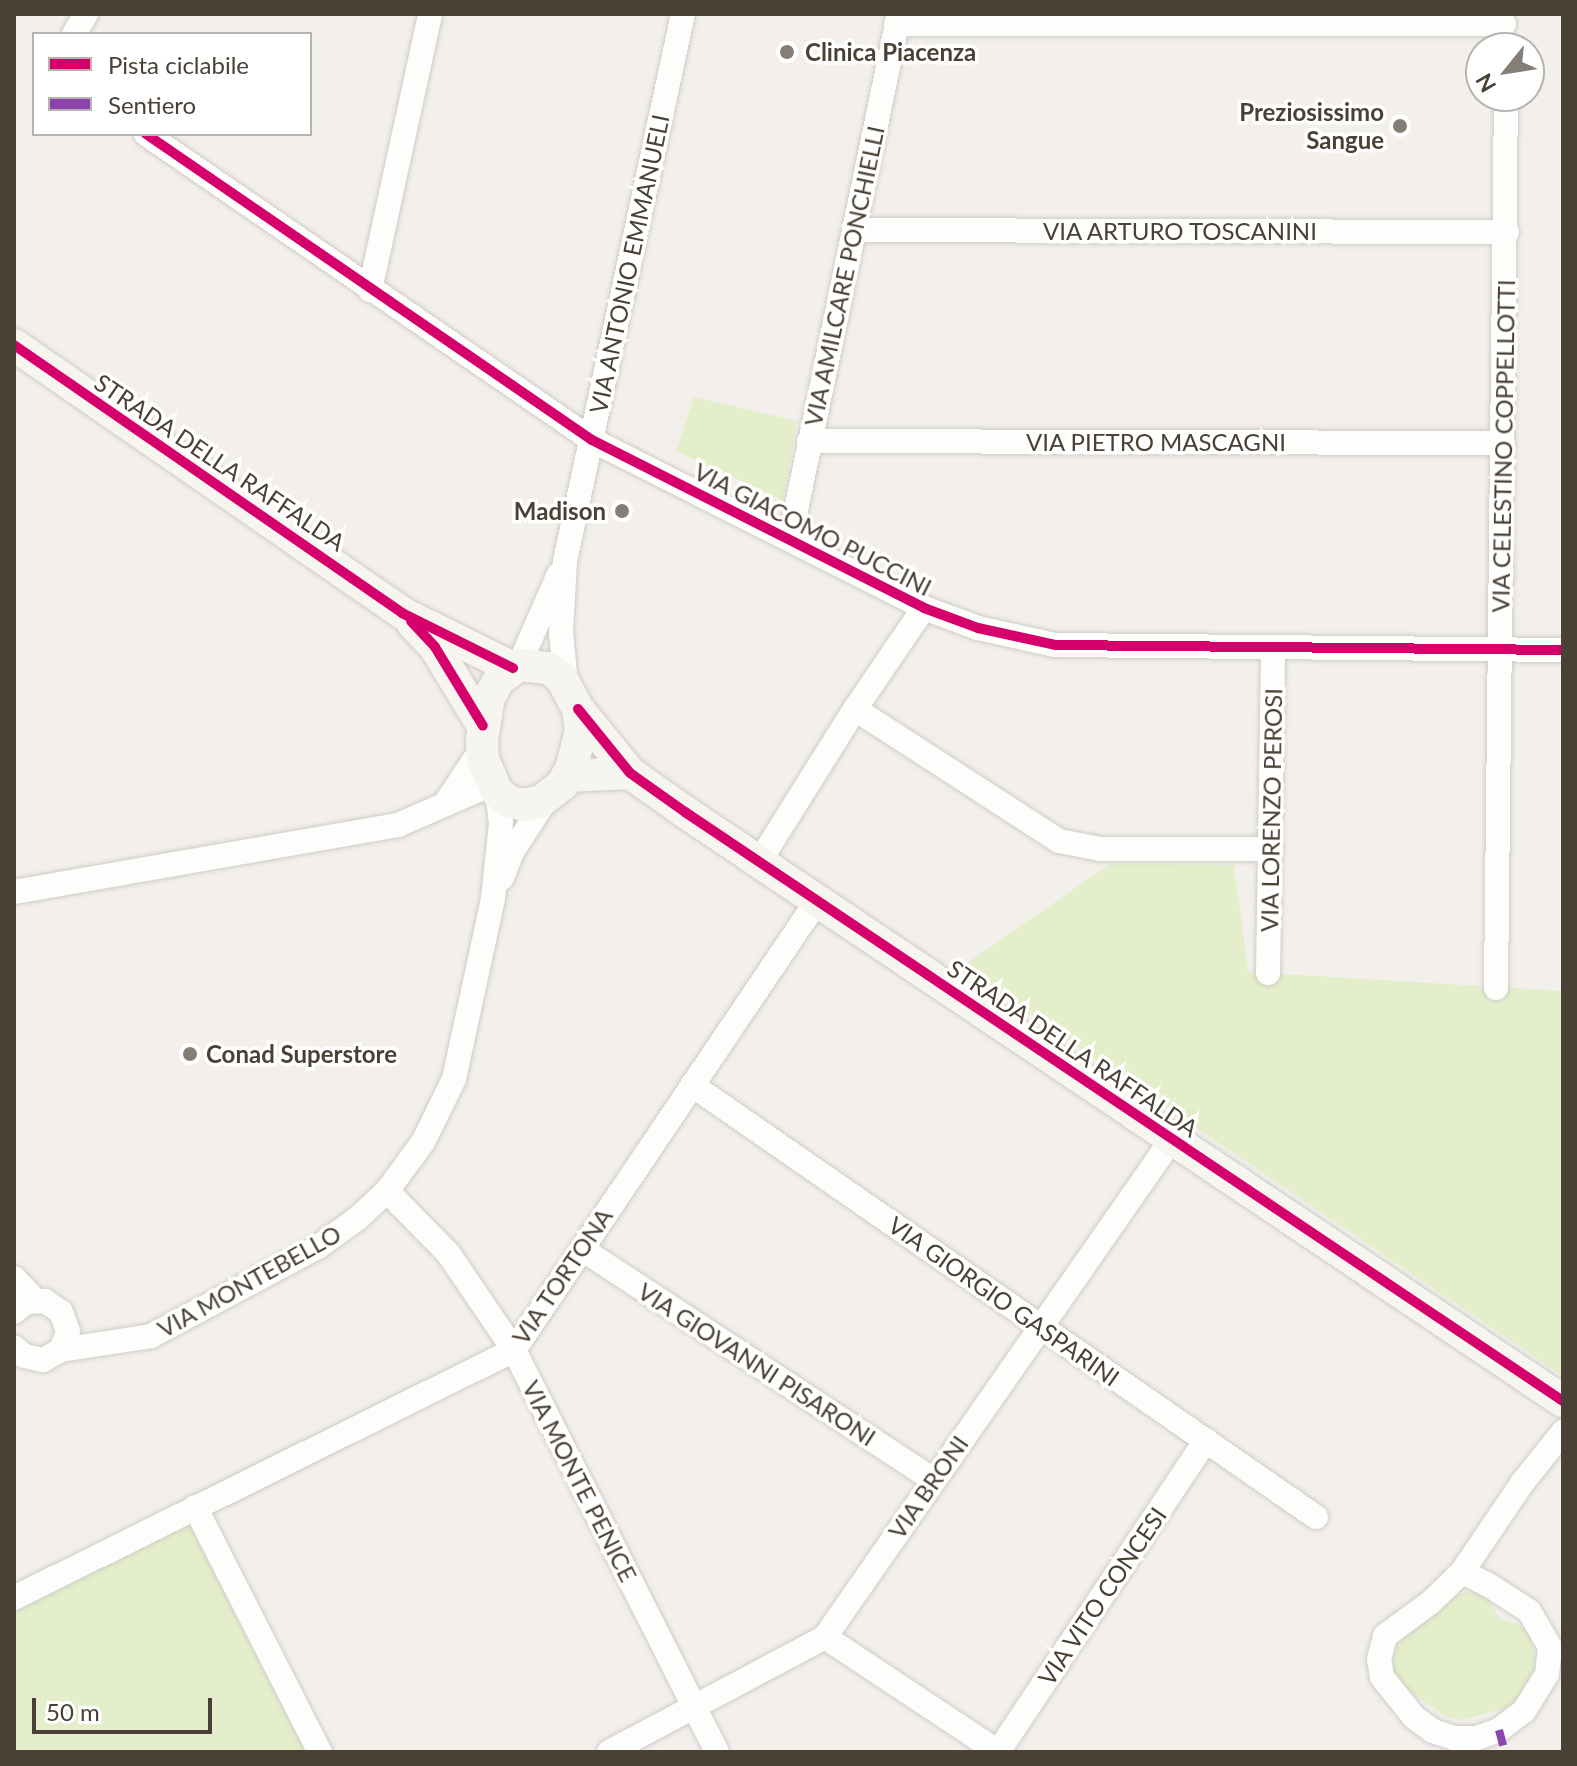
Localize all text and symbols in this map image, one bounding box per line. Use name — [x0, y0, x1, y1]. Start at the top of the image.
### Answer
legend — [32, 32, 312, 136]
north arrow — [1465, 32, 1545, 112]
place label: Clinica Piacenza — [805, 38, 976, 66]
marker: Clinica Piacenza — [776, 41, 798, 63]
text: Pista ciclabile — [108, 50, 249, 79]
text: N — [1470, 69, 1501, 97]
text: Sentiero — [108, 90, 196, 119]
place label: Preziosissimo Sangue — [1239, 98, 1384, 154]
street label: VIA ANTONIO EMMANUELI — [583, 111, 675, 417]
marker: Preziosissimo Sangue — [1391, 117, 1409, 135]
street label: VIA AMILCARE PONCHIELLI — [798, 123, 890, 429]
street label: VIA ARTURO TOSCANINI — [1042, 217, 1318, 245]
street label: VIA CELESTINO COPPELLOTTI — [1486, 279, 1520, 613]
street label: STRADA DELLA RAFFALDA — [89, 367, 351, 557]
street label: VIA PIETRO MASCAGNI — [1026, 428, 1286, 456]
street label: VIA GIACOMO PUCCINI — [689, 456, 937, 602]
place label: Madison — [514, 497, 606, 525]
marker: Madison — [613, 502, 631, 520]
street label: VIA LORENZO PEROSI — [1254, 687, 1288, 933]
street label: STRADA DELLA RAFFALDA — [942, 953, 1204, 1143]
place label: Conad Superstore — [206, 1040, 397, 1068]
marker: Conad Superstore — [181, 1045, 199, 1063]
street label: VIA TORTONA — [505, 1202, 619, 1350]
street label: VIA GIORGIO GASPARINI — [883, 1210, 1125, 1392]
street label: VIA MONTEBELLO — [152, 1219, 346, 1343]
street label: VIA GIOVANNI PISARONI — [632, 1276, 882, 1452]
street label: VIA MONTE PENICE — [517, 1375, 643, 1587]
street label: VIA BRONI — [882, 1430, 974, 1544]
street label: VIA VITO CONCESI — [1031, 1501, 1173, 1691]
scale bar — [36, 1682, 216, 1732]
text: 50 m — [46, 1697, 100, 1726]

